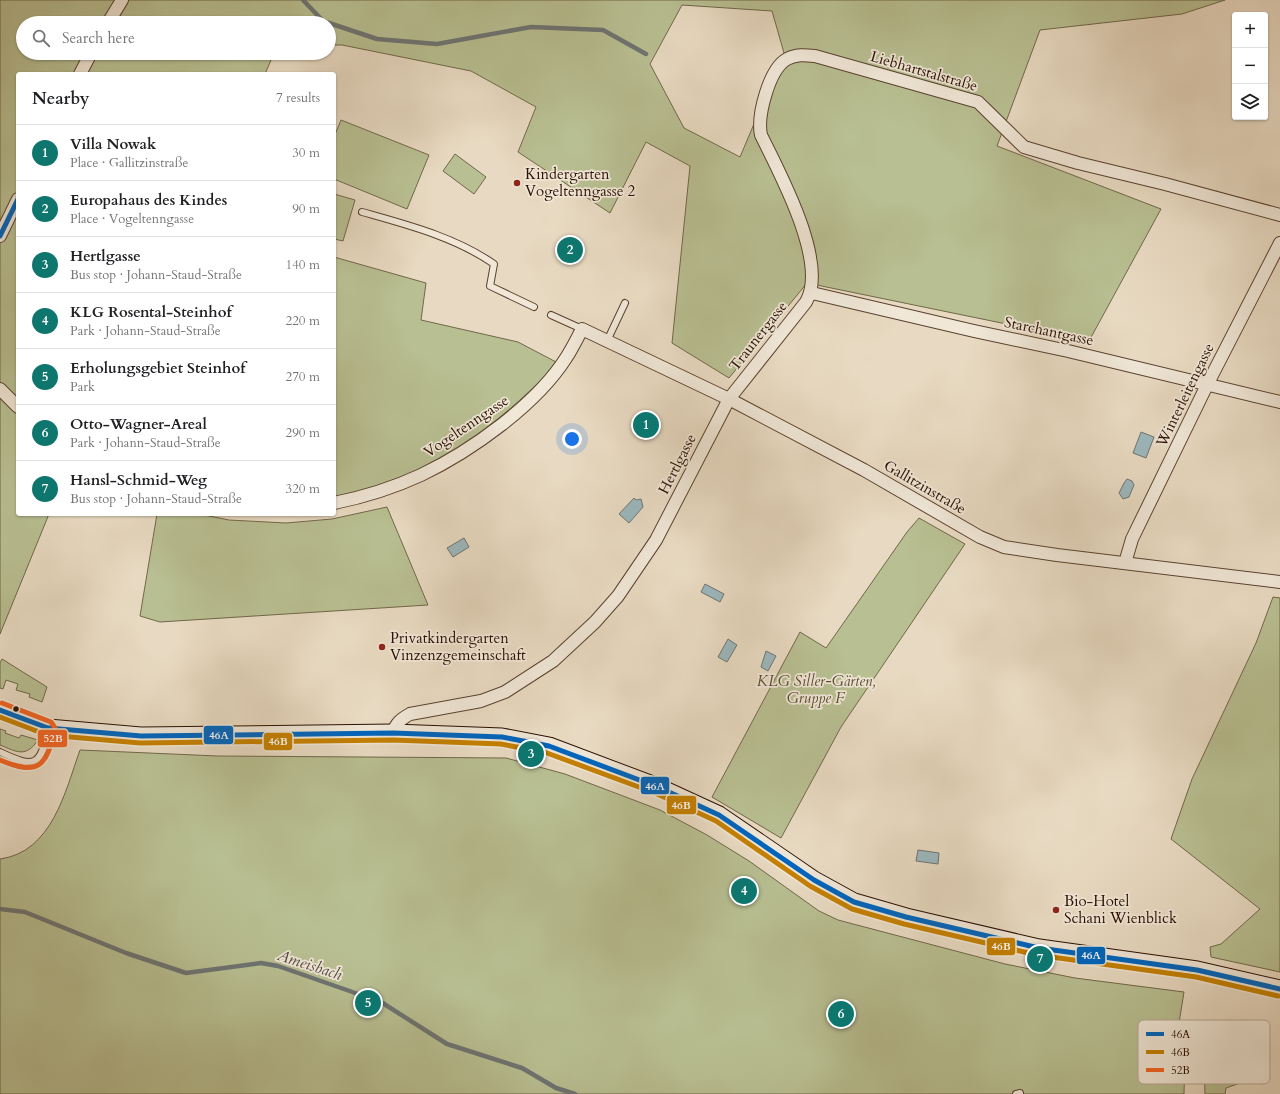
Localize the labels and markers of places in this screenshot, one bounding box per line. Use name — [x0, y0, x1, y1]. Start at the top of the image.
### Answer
place label: Kindergarten Vogeltenngasse 2 — [525, 164, 636, 201]
marker: Kindergarten Vogeltenngasse 2 — [512, 178, 522, 188]
pin: 2 — [557, 235, 583, 265]
pin: 1 — [633, 410, 659, 440]
place label: Privatkindergarten Vinzenzgemeinschaft — [390, 628, 526, 665]
marker: Privatkindergarten Vinzenzgemeinschaft — [377, 642, 387, 652]
unlabelled marker — [11, 704, 21, 714]
pin: 3 — [518, 739, 544, 769]
pin: 4 — [731, 876, 757, 906]
place label: Bio-Hotel Schani Wienblick — [1064, 891, 1177, 928]
marker: Bio-Hotel Schani Wienblick — [1051, 905, 1061, 915]
pin: 7 — [1027, 944, 1053, 974]
pin: 5 — [355, 988, 381, 1018]
pin: 6 — [828, 999, 854, 1029]

